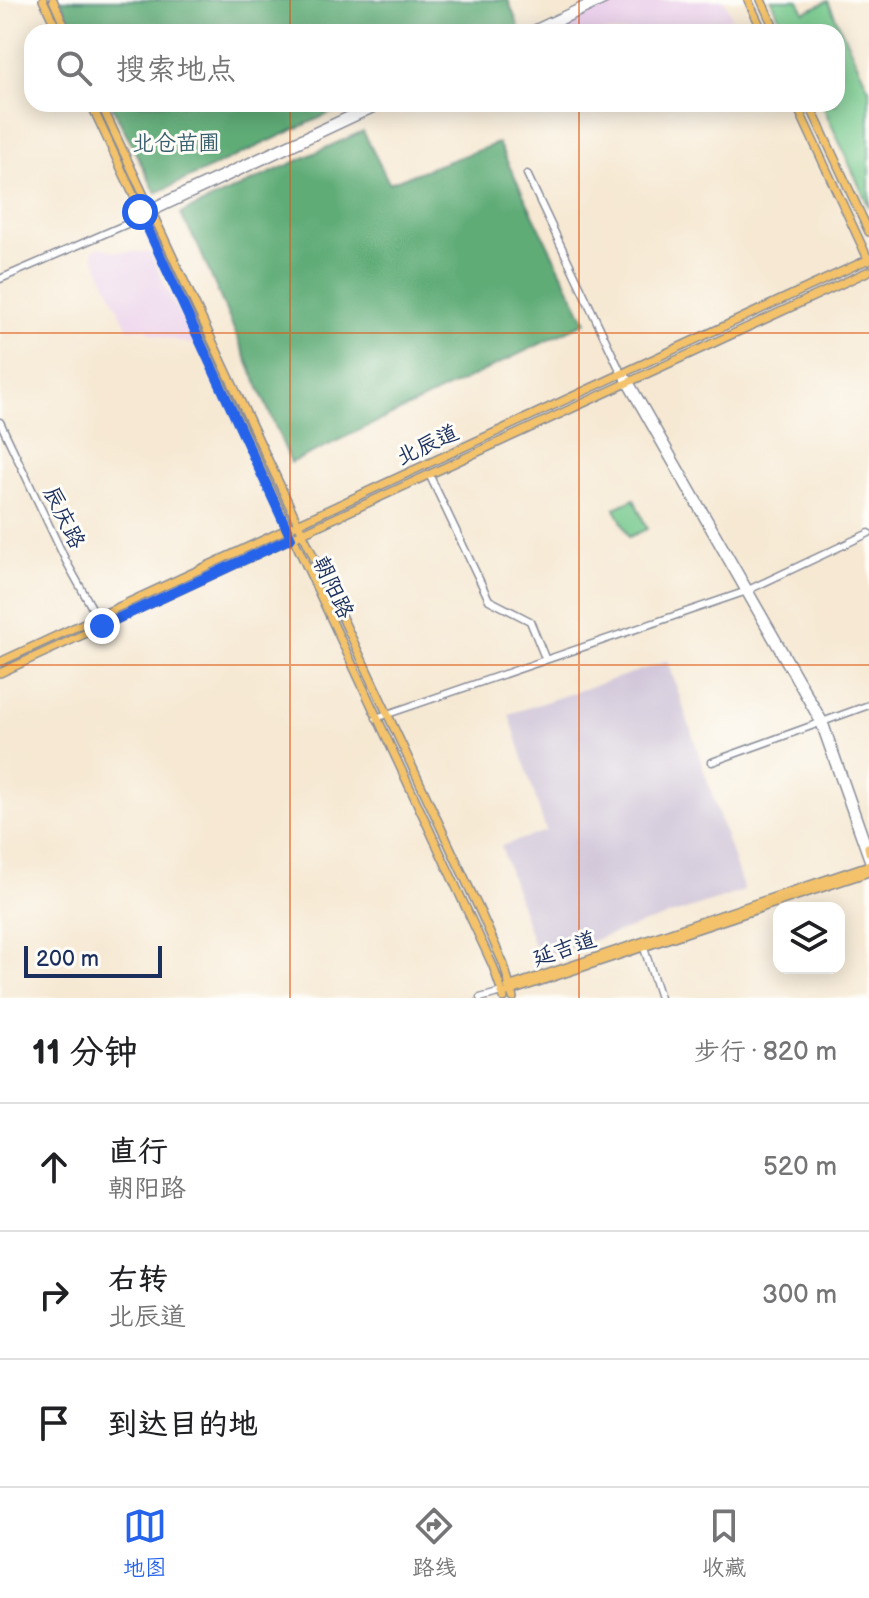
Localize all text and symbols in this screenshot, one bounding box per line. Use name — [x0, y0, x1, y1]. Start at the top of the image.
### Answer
search box — [24, 24, 845, 112]
icon: search — [52, 46, 96, 90]
text: 搜索地点 — [116, 52, 236, 88]
park label: 北仓苗圃 — [132, 130, 220, 157]
route start — [122, 194, 158, 230]
street label: 北辰道 — [392, 419, 463, 472]
street label: 辰庆路 — [37, 482, 90, 553]
street label: 朝阳路 — [306, 552, 359, 623]
route end — [84, 608, 120, 644]
map controls — [773, 902, 845, 974]
button: layers — [773, 902, 845, 974]
street label: 延吉道 — [529, 926, 600, 973]
scale bar — [24, 942, 162, 978]
text: 200 m — [36, 946, 99, 973]
text: 11 分钟 — [32, 1032, 138, 1073]
text: 步行 · 820 m — [694, 1037, 837, 1068]
text: 直行 — [108, 1134, 168, 1170]
icon: ahead — [32, 1145, 76, 1189]
text: 520 m — [763, 1152, 837, 1183]
text: 朝阳路 — [108, 1174, 186, 1205]
text: 右转 — [108, 1262, 168, 1298]
icon: right — [32, 1273, 76, 1317]
text: 300 m — [762, 1280, 837, 1311]
text: 北辰道 — [108, 1302, 186, 1333]
icon: arrive — [32, 1401, 76, 1445]
text: 到达目的地 — [108, 1407, 258, 1443]
tab: 地图 — [123, 1504, 167, 1582]
tab: 路线 — [412, 1504, 456, 1582]
tab: 收藏 — [702, 1504, 746, 1582]

